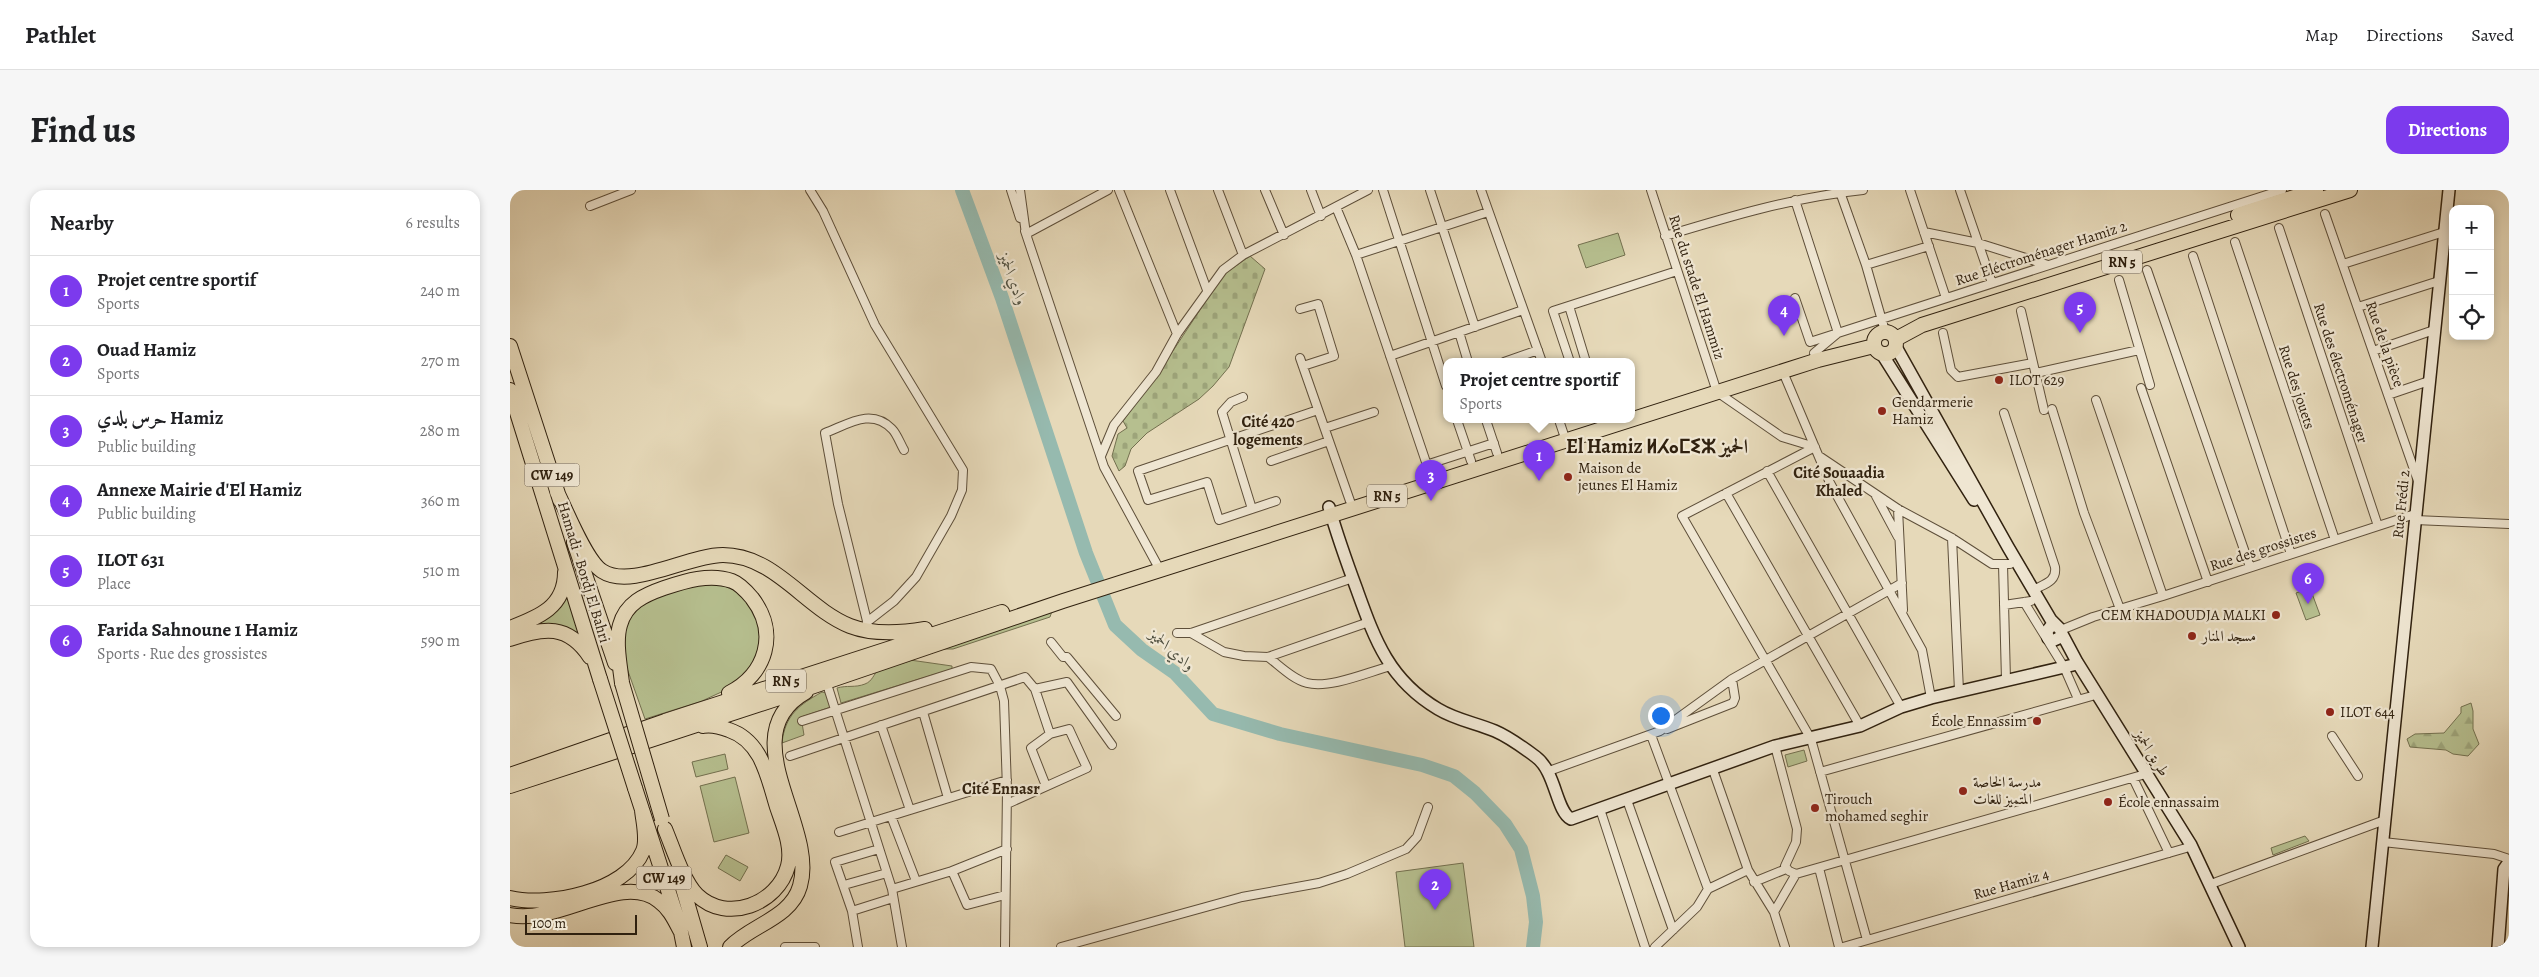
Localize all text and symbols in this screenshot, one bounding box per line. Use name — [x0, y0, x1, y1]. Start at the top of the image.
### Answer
text: Pathlet — [25, 19, 96, 51]
text: Map — [2305, 23, 2338, 47]
text: Directions — [2366, 23, 2443, 47]
text: Saved — [2471, 23, 2514, 47]
text: Find us — [30, 106, 136, 154]
button: Directions — [2386, 106, 2509, 154]
map controls — [2449, 205, 2494, 340]
button: + — [2449, 205, 2494, 250]
text: Nearby — [50, 209, 113, 237]
text: 6 results — [406, 212, 460, 234]
street label: Rue du stade El Hammiz — [1664, 212, 1730, 362]
street label: Rue Eléctroménager Hamiz 2 — [1953, 216, 2129, 290]
water label: وادي الحميز — [992, 249, 1033, 309]
button: − — [2449, 250, 2494, 295]
road number: RN 5 — [2102, 251, 2142, 274]
text: Projet centre sportif — [97, 267, 256, 293]
text: 1 — [63, 280, 69, 302]
text: 240 m — [420, 280, 460, 302]
pin: 5 — [2064, 292, 2096, 333]
text: Sports — [97, 293, 140, 315]
pin: 4 — [1768, 295, 1800, 336]
button: locate — [2449, 295, 2494, 340]
street label: Rue de la pièce — [2361, 298, 2409, 390]
street label: Rue des électroménager — [2309, 300, 2373, 446]
text: Ouad Hamiz — [97, 337, 196, 363]
street label: Rue des jouets — [2274, 342, 2320, 432]
text: 2 — [62, 350, 70, 372]
text: 270 m — [421, 350, 460, 372]
popup — [1443, 358, 1635, 423]
text: Sports — [97, 363, 140, 385]
text: Projet centre sportif — [1459, 367, 1619, 393]
place label: ILOT 629 — [2009, 370, 2064, 390]
marker: ILOT 629 — [1993, 374, 2005, 386]
place label: Gendarmerie Hamiz — [1892, 392, 1974, 429]
text: Sports — [1459, 393, 1502, 415]
text: حرس بلدي Hamiz — [97, 405, 223, 431]
marker: Gendarmerie Hamiz — [1876, 405, 1888, 417]
district label: Cité 420 logements — [1233, 411, 1303, 451]
text: 3 — [63, 420, 69, 442]
text: 280 m — [420, 420, 460, 442]
district label: El Hamiz ⵍⵃⴰⵎⵉⵣ الحميز — [1566, 433, 1748, 460]
text: Public building — [97, 436, 196, 458]
pin: 1 — [1523, 440, 1555, 481]
place label: Maison de jeunes El Hamiz — [1578, 458, 1678, 495]
pin: 3 — [1415, 460, 1447, 501]
district label: Cité Souaadia Khaled — [1793, 462, 1885, 502]
road number: CW 149 — [525, 464, 580, 486]
street label: Rue Frédi 2 — [2387, 469, 2415, 539]
marker: Maison de jeunes El Hamiz — [1562, 471, 1574, 483]
text: Annexe Mairie d'El Hamiz — [97, 477, 302, 503]
road number: RN 5 — [1367, 484, 1407, 508]
text: 4 — [62, 490, 70, 512]
text: 360 m — [421, 490, 460, 512]
street label: Hamadi - Bordj El Bahri — [553, 499, 615, 645]
text: Public building — [97, 503, 196, 525]
street label: Rue des grossistes — [2207, 522, 2319, 576]
text: ILOT 631 — [97, 547, 165, 573]
text: 5 — [63, 560, 69, 582]
text: 510 m — [423, 560, 460, 582]
pin: 6 — [2292, 563, 2324, 604]
text: Place — [97, 573, 131, 595]
place label: CEM KHADOUDJA MALKI — [2101, 605, 2266, 625]
marker: CEM KHADOUDJA MALKI — [2270, 609, 2282, 621]
text: Farida Sahnoune 1 Hamiz — [97, 617, 298, 643]
water label: وادي الحميز — [1143, 623, 1200, 677]
place label: مسجد المنار — [2200, 626, 2256, 646]
text: 6 — [62, 630, 70, 652]
text: 590 m — [421, 630, 460, 652]
marker: مسجد المنار — [2186, 630, 2198, 642]
text: Sports · Rue des grossistes — [97, 643, 268, 665]
road number: RN 5 — [766, 670, 806, 692]
place label: ILOT 644 — [2340, 702, 2395, 722]
your location — [1648, 703, 1674, 729]
marker: ILOT 644 — [2324, 706, 2336, 718]
place label: École Ennassim — [1931, 711, 2028, 731]
marker: École Ennassim — [2031, 715, 2043, 727]
street label: طريق الحميز — [2129, 724, 2174, 780]
place label: مدرسة الخاصة المتميز للغات — [1973, 772, 2041, 809]
district label: Cité Ennasr — [962, 778, 1040, 800]
marker: مدرسة الخاصة المتميز للغات — [1957, 785, 1969, 797]
place label: Tirouch mohamed seghir — [1825, 789, 1929, 826]
place label: École ennassaim — [2118, 792, 2220, 812]
marker: École ennassaim — [2102, 796, 2114, 808]
marker: Tirouch mohamed seghir — [1809, 802, 1821, 814]
street label: Rue Hamiz 4 — [1971, 864, 2051, 904]
road number: CW 149 — [636, 866, 692, 890]
pin: 2 — [1419, 869, 1451, 910]
scale bar — [525, 912, 638, 935]
text: 100 m — [532, 914, 566, 933]

